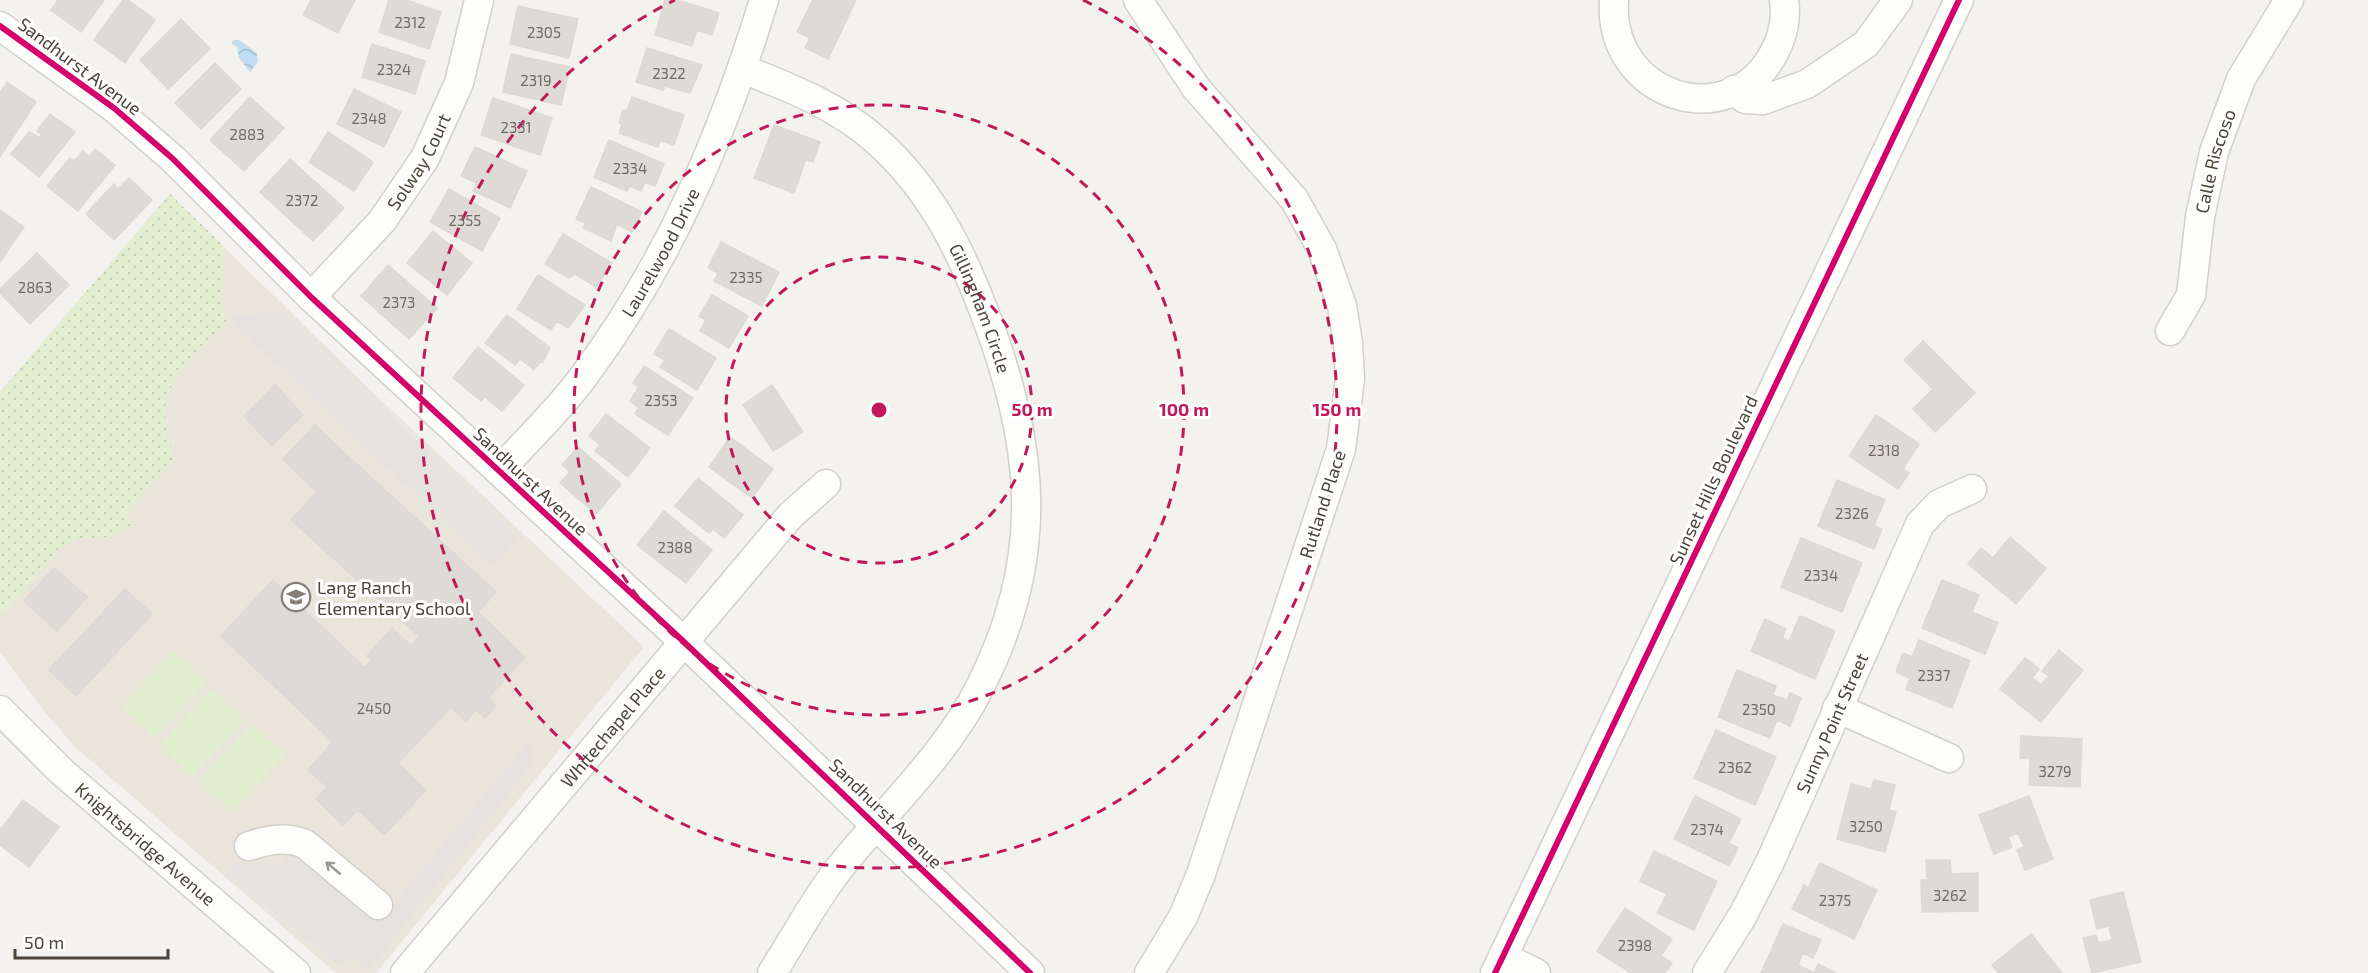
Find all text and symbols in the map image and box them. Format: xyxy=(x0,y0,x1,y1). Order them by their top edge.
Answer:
street label: Sandhurst Avenue xyxy=(14,13,146,119)
house number: 2312 xyxy=(394,13,426,31)
house number: 2305 xyxy=(527,23,561,41)
house number: 2324 xyxy=(377,60,411,78)
house number: 2322 xyxy=(652,64,686,82)
house number: 2319 xyxy=(520,71,552,89)
street label: Calle Riscoso xyxy=(2190,106,2240,215)
house number: 2348 xyxy=(351,109,387,127)
street label: Solway Court xyxy=(382,110,455,214)
house number: 2331 xyxy=(500,118,532,136)
house number: 2883 xyxy=(230,125,264,143)
house number: 2334 xyxy=(613,159,647,177)
street label: Laurelwood Drive xyxy=(616,184,704,321)
house number: 2372 xyxy=(286,191,318,209)
house number: 2355 xyxy=(449,211,481,229)
street label: Gillingham Circle xyxy=(945,240,1016,376)
house number: 2335 xyxy=(729,268,763,286)
house number: 2863 xyxy=(18,278,52,296)
house number: 2373 xyxy=(383,293,415,311)
house number: 2353 xyxy=(644,391,678,409)
street label: Sunset Hills Boulevard xyxy=(1664,392,1762,568)
text: 50 m xyxy=(1011,398,1053,420)
text: 100 m xyxy=(1159,398,1209,420)
text: 150 m xyxy=(1313,398,1361,420)
centre of rings xyxy=(869,400,889,420)
street label: Sandhurst Avenue xyxy=(469,422,593,540)
house number: 2318 xyxy=(1868,441,1900,459)
street label: Rutland Place xyxy=(1294,447,1350,561)
house number: 2326 xyxy=(1835,504,1869,522)
house number: 2388 xyxy=(658,538,692,556)
house number: 2334 xyxy=(1804,566,1838,584)
place label: Lang Ranch Elementary School xyxy=(317,576,471,619)
school or university icon: Lang Ranch Elementary School xyxy=(280,581,312,613)
street label: Sunny Point Street xyxy=(1791,649,1873,796)
street label: Whitechapel Place xyxy=(555,662,670,792)
house number: 2337 xyxy=(1918,666,1951,684)
house number: 2450 xyxy=(357,699,391,717)
house number: 2350 xyxy=(1742,700,1776,718)
street label: Sandhurst Avenue xyxy=(825,753,947,873)
house number: 2362 xyxy=(1718,758,1752,776)
house number: 3279 xyxy=(2038,762,2072,780)
street label: Knightsbridge Avenue xyxy=(71,778,220,910)
house number: 3250 xyxy=(1849,817,1883,835)
house number: 2374 xyxy=(1690,820,1724,838)
one-way arrow xyxy=(326,861,341,875)
house number: 3262 xyxy=(1933,886,1967,904)
house number: 2375 xyxy=(1819,891,1851,909)
scale bar xyxy=(15,922,168,960)
text: 50 m xyxy=(24,931,64,953)
house number: 2398 xyxy=(1618,936,1652,954)

